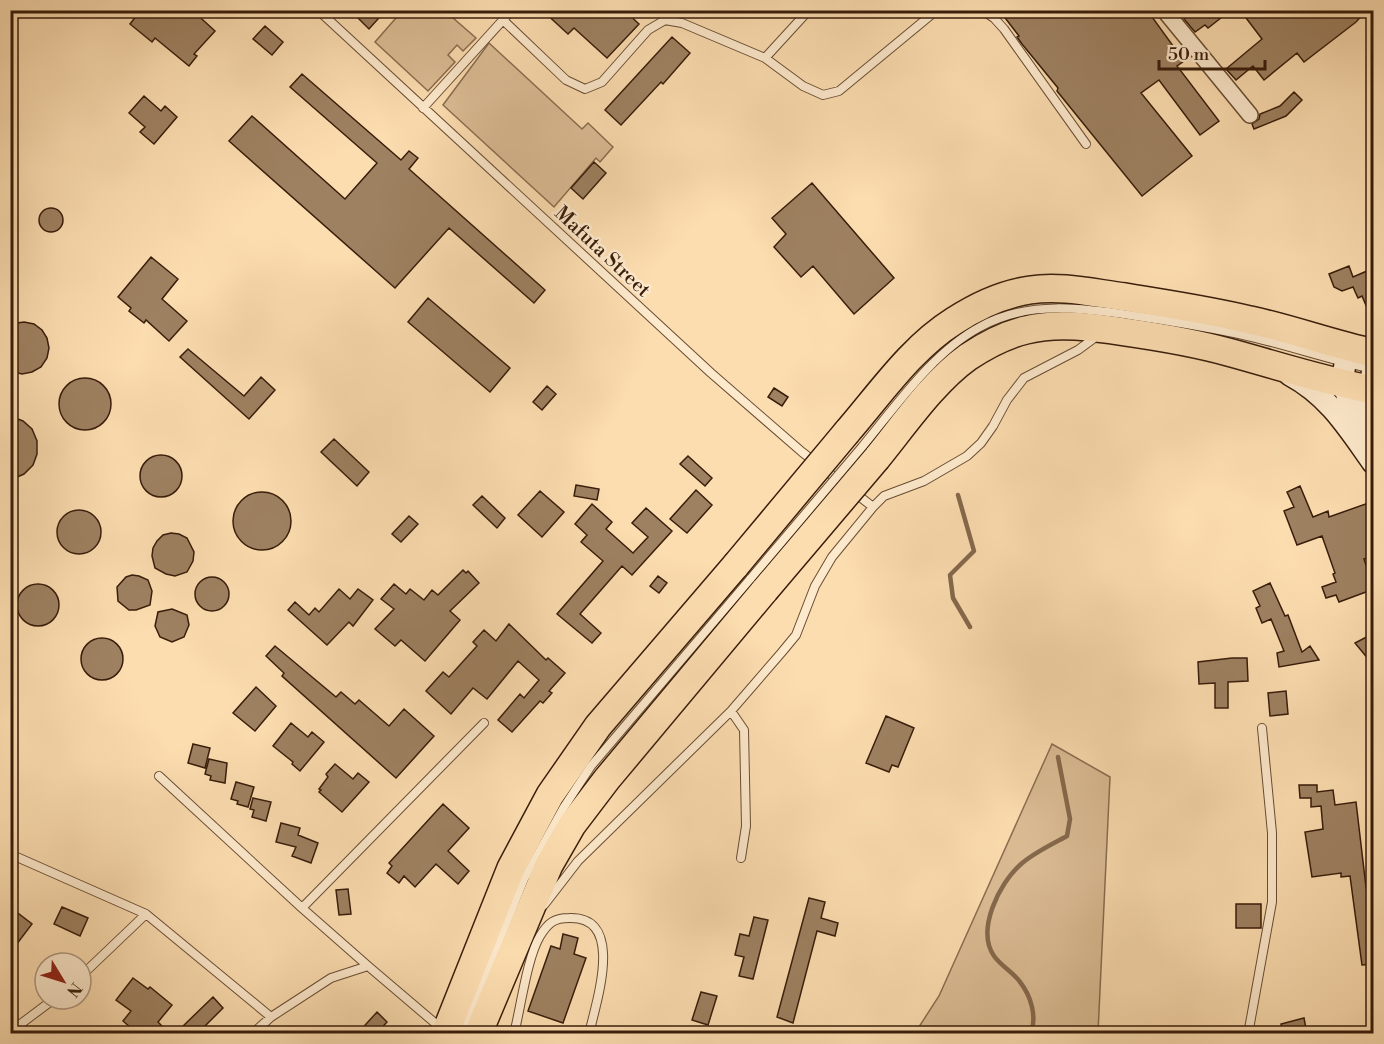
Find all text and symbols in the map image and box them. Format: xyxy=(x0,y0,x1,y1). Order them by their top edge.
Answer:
scale bar xyxy=(1159,33,1266,71)
text: 50 m xyxy=(1168,43,1210,66)
street label: Mafuta Street xyxy=(549,201,655,303)
north arrow xyxy=(33,951,93,1011)
text: N xyxy=(62,978,86,1001)

